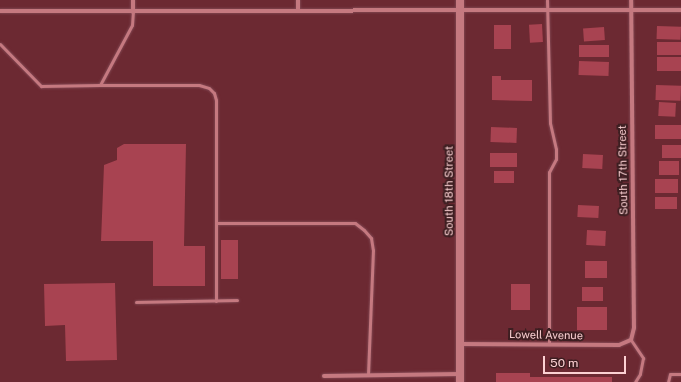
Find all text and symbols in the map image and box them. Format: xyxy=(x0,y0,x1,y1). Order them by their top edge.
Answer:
street label: South 17th Street xyxy=(616,125,630,215)
street label: South 18th Street xyxy=(442,146,456,236)
street label: Lowell Avenue xyxy=(509,328,583,342)
scale bar xyxy=(545,348,628,374)
text: 50 m xyxy=(550,356,578,370)

